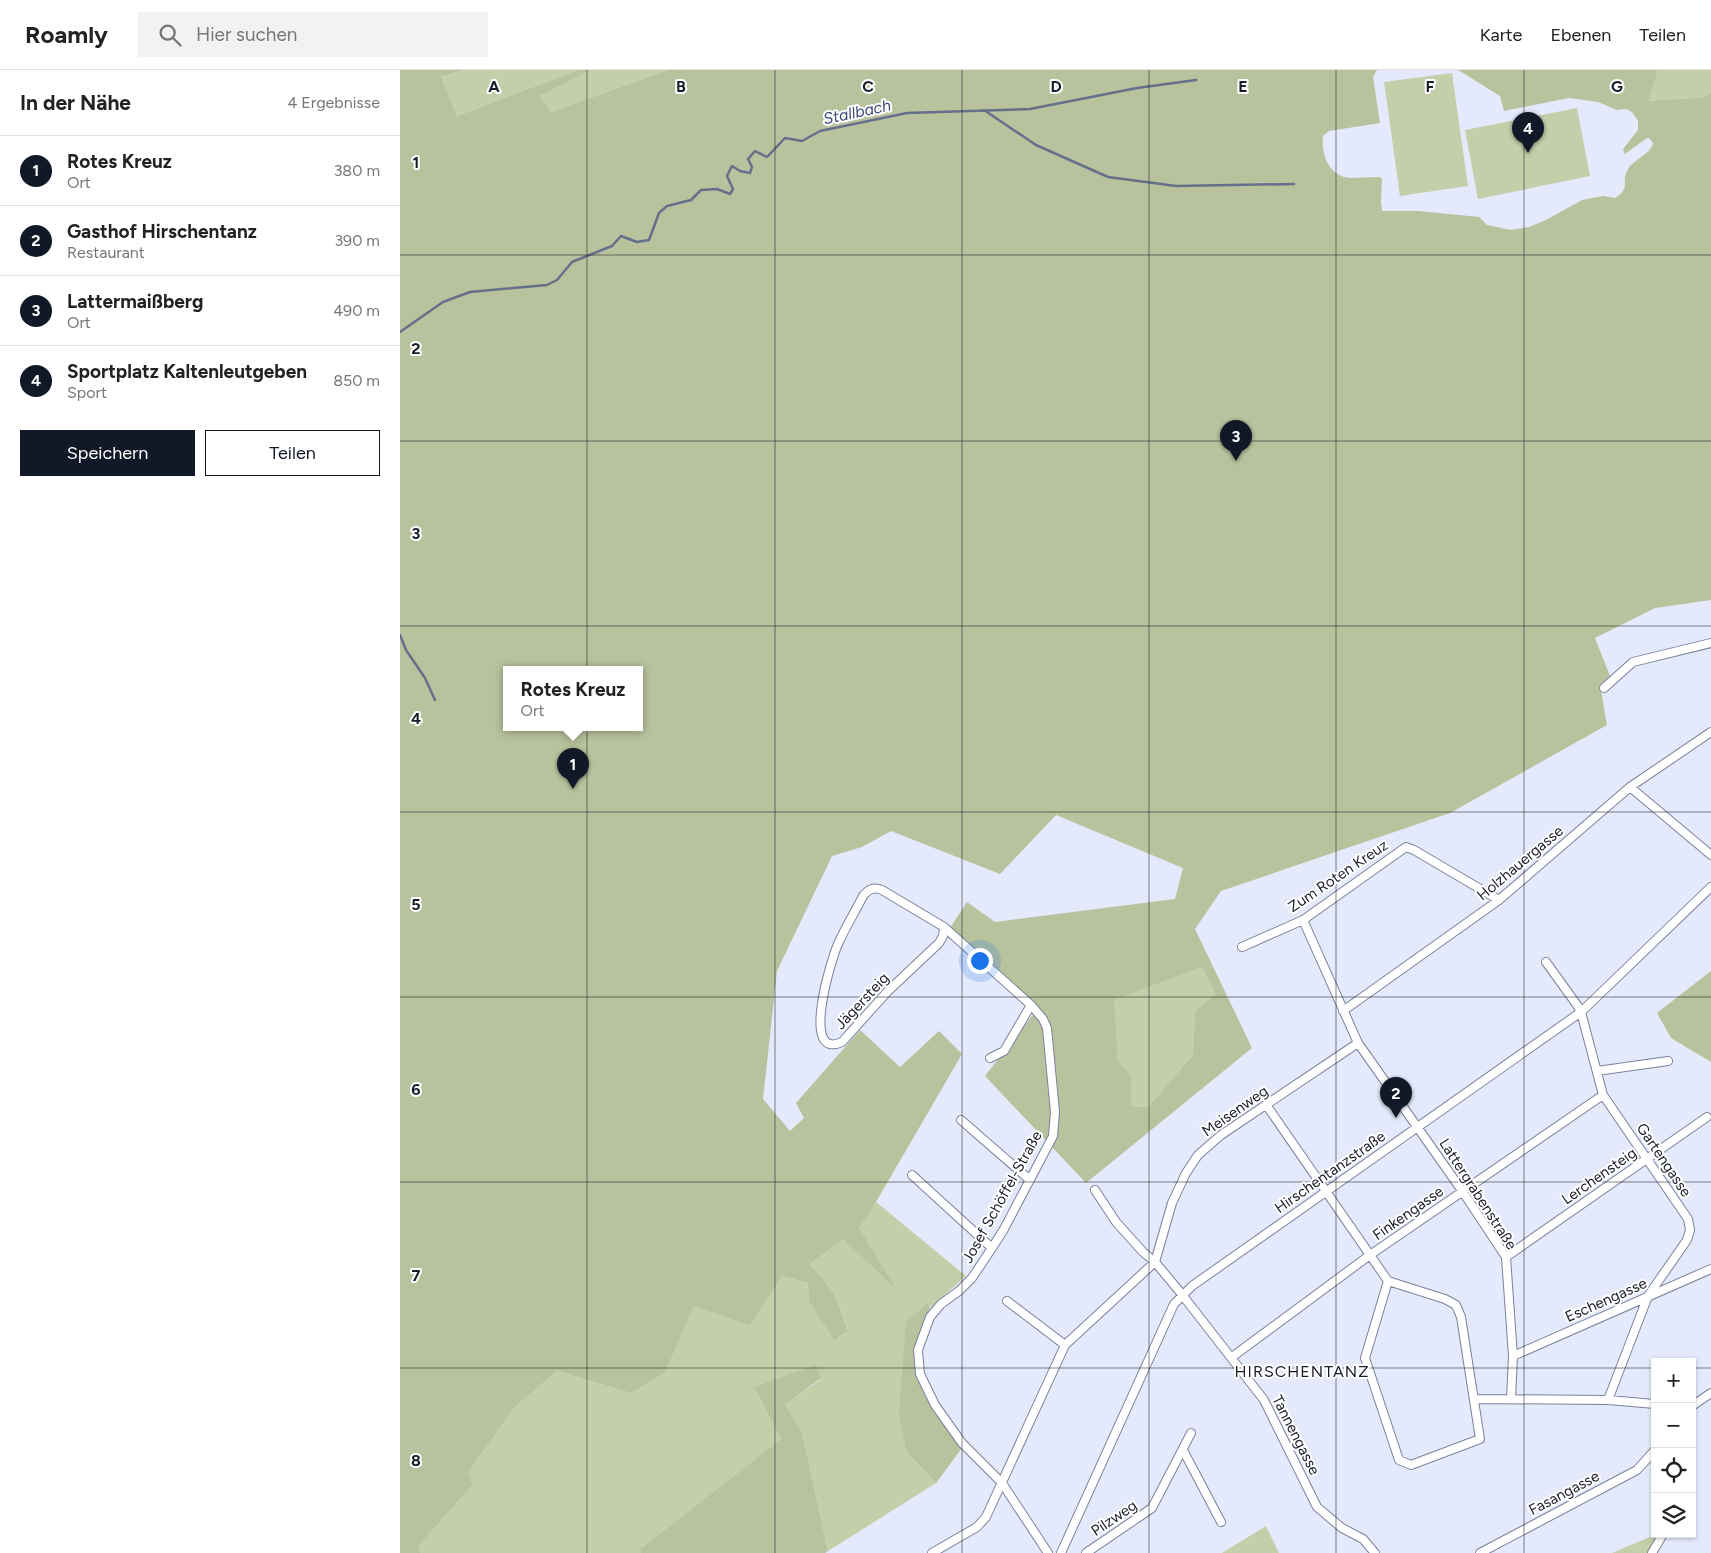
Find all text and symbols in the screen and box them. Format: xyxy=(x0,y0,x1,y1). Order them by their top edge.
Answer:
search box xyxy=(138,12,488,57)
text: Roamly xyxy=(25,20,108,49)
icon: search xyxy=(156,21,184,49)
text: Hier suchen xyxy=(196,23,297,46)
text: Karte xyxy=(1480,24,1522,46)
text: Ebenen xyxy=(1550,24,1611,46)
text: Teilen xyxy=(1639,24,1686,46)
text: A xyxy=(488,77,500,96)
text: B xyxy=(676,77,686,96)
text: C xyxy=(862,77,874,96)
text: D xyxy=(1050,77,1062,96)
text: E xyxy=(1238,77,1248,96)
text: F xyxy=(1426,77,1435,96)
text: G xyxy=(1611,77,1623,96)
text: In der Nähe xyxy=(20,90,131,115)
text: 4 Ergebnisse xyxy=(287,93,380,112)
water label: Stallbach xyxy=(821,96,893,128)
pin: 4 xyxy=(1512,112,1544,153)
text: Rotes Kreuz xyxy=(67,150,172,173)
text: 1 xyxy=(413,153,419,172)
text: 1 xyxy=(33,161,39,180)
text: 380 m xyxy=(334,161,380,180)
text: Ort xyxy=(67,173,91,192)
text: Gasthof Hirschentanz xyxy=(67,220,257,243)
text: 2 xyxy=(31,231,41,250)
text: 390 m xyxy=(334,231,380,250)
text: Restaurant xyxy=(67,243,145,262)
text: Lattermaißberg xyxy=(67,290,203,313)
text: 3 xyxy=(32,301,40,320)
text: 490 m xyxy=(333,301,380,320)
text: Ort xyxy=(67,313,91,332)
text: 2 xyxy=(411,339,421,358)
text: Sportplatz Kaltenleutgeben xyxy=(67,360,307,383)
text: 4 xyxy=(31,371,41,390)
text: 850 m xyxy=(333,371,380,390)
text: Sport xyxy=(67,383,107,402)
pin: 3 xyxy=(1220,420,1252,461)
button: Speichern xyxy=(20,430,195,476)
button: Teilen xyxy=(205,430,380,476)
text: 3 xyxy=(412,524,421,543)
popup xyxy=(503,666,643,731)
text: Rotes Kreuz xyxy=(521,678,625,701)
text: Ort xyxy=(521,701,544,720)
text: 4 xyxy=(411,709,421,728)
pin: 1 xyxy=(557,748,589,789)
street label: Holzhauergasse xyxy=(1473,822,1567,904)
street label: Zum Roten Kreuz xyxy=(1285,836,1391,916)
text: 5 xyxy=(411,895,421,914)
your location xyxy=(967,948,993,974)
street label: Jägersteig xyxy=(831,969,893,1033)
pin: 2 xyxy=(1380,1077,1412,1118)
text: 6 xyxy=(411,1080,421,1099)
street label: Meisenweg xyxy=(1199,1082,1271,1140)
street label: Gartengasse xyxy=(1633,1120,1695,1200)
street label: Hirschentanzstraße xyxy=(1271,1127,1389,1217)
street label: Josef Schöffel-Straße xyxy=(958,1128,1046,1266)
street label: Lattergrabenstraße xyxy=(1435,1135,1521,1253)
street label: Lerchensteig xyxy=(1558,1144,1640,1208)
street label: Finkengasse xyxy=(1369,1182,1447,1244)
text: 7 xyxy=(412,1266,421,1285)
street label: Eschengasse xyxy=(1562,1274,1650,1326)
map controls xyxy=(1651,1358,1696,1538)
button: + xyxy=(1651,1358,1696,1403)
district label: HIRSCHENTANZ xyxy=(1235,1362,1369,1381)
street label: Tannengasse xyxy=(1268,1392,1324,1478)
button: − xyxy=(1651,1403,1696,1448)
button: locate xyxy=(1651,1448,1696,1493)
text: 8 xyxy=(411,1451,421,1470)
street label: Fasangasse xyxy=(1526,1467,1602,1519)
button: layers xyxy=(1651,1493,1696,1538)
street label: Pilzweg xyxy=(1088,1496,1140,1540)

